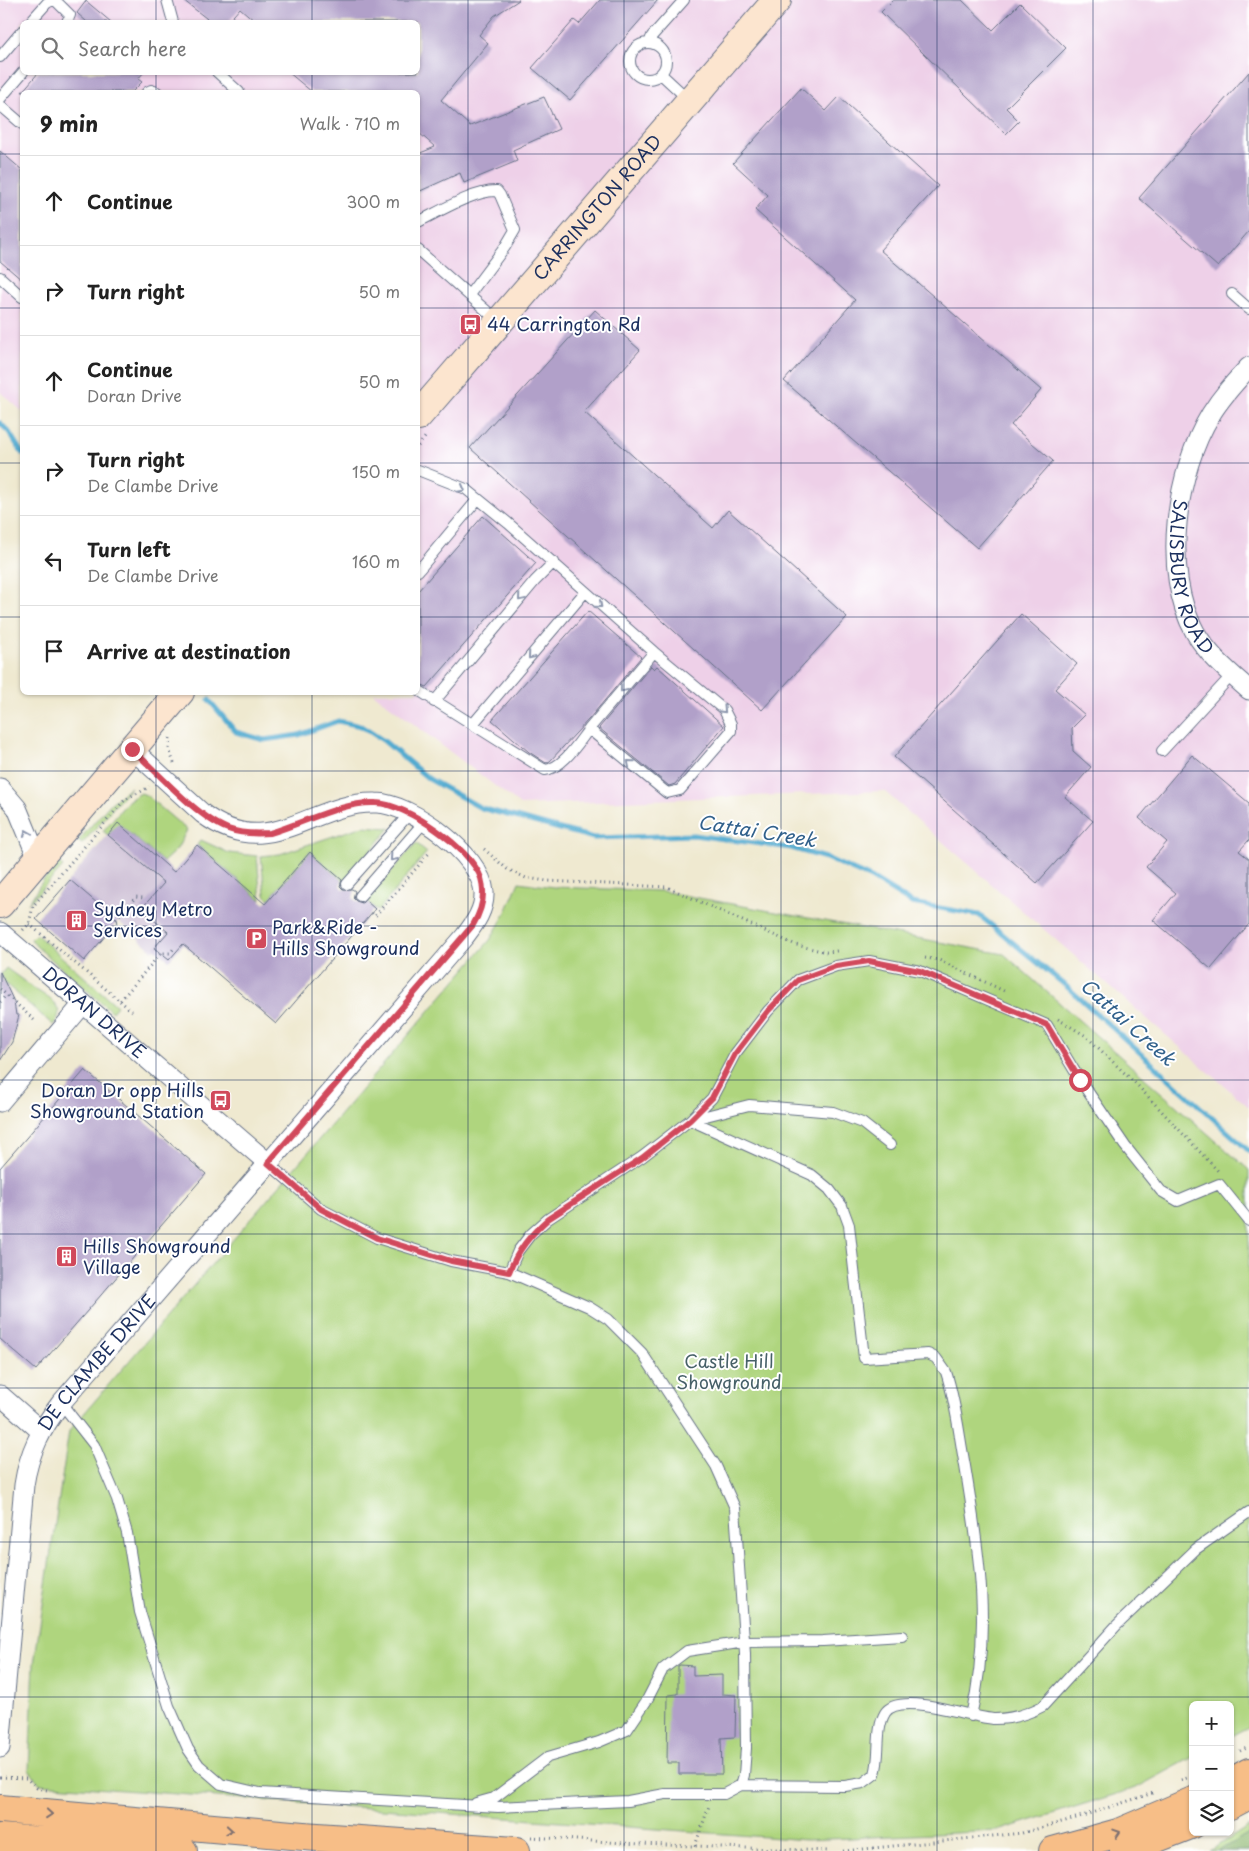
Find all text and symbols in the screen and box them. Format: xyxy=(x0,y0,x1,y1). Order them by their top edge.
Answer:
search box xyxy=(20,20,420,75)
icon: search xyxy=(38,34,66,62)
text: Search here xyxy=(78,34,187,62)
text: 9 min xyxy=(40,107,98,139)
text: Walk · 710 m xyxy=(300,111,400,135)
street label: CARRINGTON ROAD xyxy=(526,128,667,286)
icon: ahead xyxy=(40,187,68,215)
text: Continue xyxy=(87,187,173,215)
text: 300 m xyxy=(346,189,400,213)
icon: right xyxy=(40,277,68,305)
text: Turn right xyxy=(87,277,185,305)
text: 50 m xyxy=(359,279,400,303)
place label: 44 Carrington Rd xyxy=(487,310,641,337)
bus stop icon: 44 Carrington Rd xyxy=(459,313,483,337)
text: Continue xyxy=(87,355,173,383)
icon: ahead xyxy=(40,367,68,395)
text: 50 m xyxy=(359,369,400,393)
text: Doran Drive xyxy=(87,383,182,407)
text: Turn right xyxy=(87,445,185,473)
icon: right xyxy=(40,457,68,485)
text: 150 m xyxy=(352,459,400,483)
text: De Clambe Drive xyxy=(87,473,218,497)
one-way arrow xyxy=(457,483,466,493)
street label: SALISBURY ROAD xyxy=(1164,497,1221,660)
text: Turn left xyxy=(87,535,171,563)
icon: left xyxy=(40,547,68,575)
text: 160 m xyxy=(352,549,400,573)
text: De Clambe Drive xyxy=(87,563,218,587)
one-way arrow xyxy=(517,593,526,602)
one-way arrow xyxy=(594,599,603,608)
icon: arrive xyxy=(40,637,68,665)
text: Arrive at destination xyxy=(87,637,291,665)
one-way arrow xyxy=(528,650,536,659)
one-way arrow xyxy=(619,684,628,693)
one-way arrow xyxy=(717,705,726,714)
route end xyxy=(121,738,144,761)
one-way arrow xyxy=(627,761,636,769)
water label: Cattai Creek xyxy=(696,807,820,853)
one-way arrow xyxy=(23,830,33,838)
one-way arrow xyxy=(390,853,399,862)
place label: Sydney Metro Services xyxy=(93,895,212,943)
building icon: Sydney Metro Services xyxy=(65,908,89,932)
place label: Park&Ride - Hills Showground xyxy=(272,913,420,961)
parking icon: Park&Ride - Hills Showground xyxy=(244,926,268,950)
street label: DORAN DRIVE xyxy=(37,960,153,1064)
water label: Cattai Creek xyxy=(1075,971,1183,1072)
route start xyxy=(1069,1069,1092,1092)
place label: Doran Dr opp Hills Showground Station xyxy=(30,1076,204,1124)
bus stop icon: Doran Dr opp Hills Showground Station xyxy=(208,1089,232,1113)
place label: Hills Showground Village xyxy=(83,1232,231,1280)
building icon: Hills Showground Village xyxy=(55,1245,79,1269)
street label: DE CLAMBE DRIVE xyxy=(30,1288,161,1436)
park label: Castle Hill Showground xyxy=(676,1347,782,1395)
map controls xyxy=(1189,1701,1234,1836)
button: + xyxy=(1189,1701,1234,1746)
button: − xyxy=(1189,1746,1234,1791)
button: layers xyxy=(1189,1791,1234,1836)
one-way arrow xyxy=(45,1808,53,1819)
one-way arrow xyxy=(225,1824,233,1835)
one-way arrow xyxy=(1112,1828,1120,1838)

